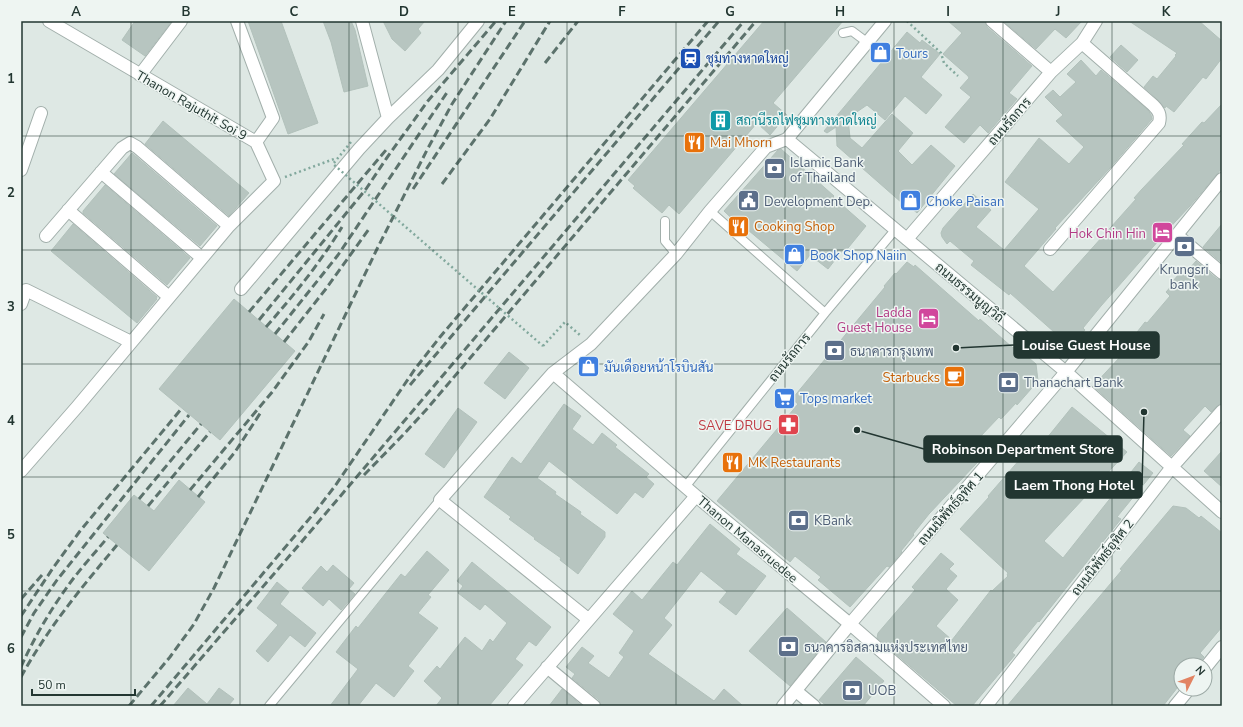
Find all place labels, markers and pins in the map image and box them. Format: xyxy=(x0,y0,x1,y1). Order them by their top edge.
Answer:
shop icon: Tours xyxy=(868,40,894,66)
station icon: ชุมทางหาดใหญ่ xyxy=(678,45,704,71)
place label: Tours xyxy=(896,45,928,63)
place label: ชุมทางหาดใหญ่ xyxy=(706,50,789,68)
building icon: สถานีรถไฟชุมทางหาดใหญ่ xyxy=(708,107,734,133)
place label: สถานีรถไฟชุมทางหาดใหญ่ xyxy=(736,111,877,130)
restaurant icon: Mai Mhorn xyxy=(682,129,708,155)
place label: Mai Mhorn xyxy=(710,134,772,152)
place label: Islamic Bank of Thailand xyxy=(790,154,864,187)
bank icon: Islamic Bank of Thailand xyxy=(761,156,787,182)
public building icon: Development Dep. xyxy=(735,188,761,214)
shop icon: Choke Paisan xyxy=(898,188,924,214)
place label: Development Dep. xyxy=(764,193,873,211)
place label: Choke Paisan xyxy=(926,193,1004,211)
restaurant icon: Cooking Shop xyxy=(726,213,752,239)
place label: Cooking Shop xyxy=(754,218,835,236)
hotel icon: Hok Chin Hin xyxy=(1149,220,1175,246)
place label: Hok Chin Hin xyxy=(1069,225,1146,243)
bank icon: Krungsri bank xyxy=(1171,234,1197,260)
shop icon: Book Shop Naiin xyxy=(781,242,807,268)
place label: Book Shop Naiin xyxy=(810,247,907,265)
place label: Krungsri bank xyxy=(1160,261,1209,294)
place label: Ladda Guest House xyxy=(837,304,912,337)
hotel icon: Ladda Guest House xyxy=(915,306,941,332)
callout: Louise Guest House xyxy=(1014,332,1159,358)
bank icon: ธนาคารกรุงเทพ xyxy=(822,338,848,364)
place label: ธนาคารกรุงเทพ xyxy=(850,343,934,361)
shop icon: มันเดือยหน้าโรบินสัน xyxy=(575,354,601,380)
place label: มันเดือยหน้าโรบินสัน xyxy=(604,358,714,377)
cafe icon: Starbucks xyxy=(942,364,968,390)
place label: Starbucks xyxy=(882,369,940,387)
bank icon: Thanachart Bank xyxy=(995,369,1021,395)
place label: Thanachart Bank xyxy=(1024,374,1124,392)
supermarket icon: Tops market xyxy=(771,385,797,411)
place label: Tops market xyxy=(800,390,872,408)
pharmacy icon: SAVE DRUG xyxy=(775,412,801,438)
place label: SAVE DRUG xyxy=(698,417,772,435)
callout: Robinson Department Store xyxy=(924,436,1122,462)
restaurant icon: MK Restaurants xyxy=(719,449,745,475)
place label: MK Restaurants xyxy=(748,454,841,472)
callout: Laem Thong Hotel xyxy=(1006,472,1142,498)
bank icon: KBank xyxy=(786,507,812,533)
place label: KBank xyxy=(814,512,852,530)
bank icon: ธนาคารอิสลามแห่งประเทศไทย xyxy=(775,634,801,660)
place label: ธนาคารอิสลามแห่งประเทศไทย xyxy=(804,639,968,657)
bank icon: UOB xyxy=(839,677,865,703)
place label: UOB xyxy=(868,682,896,700)

